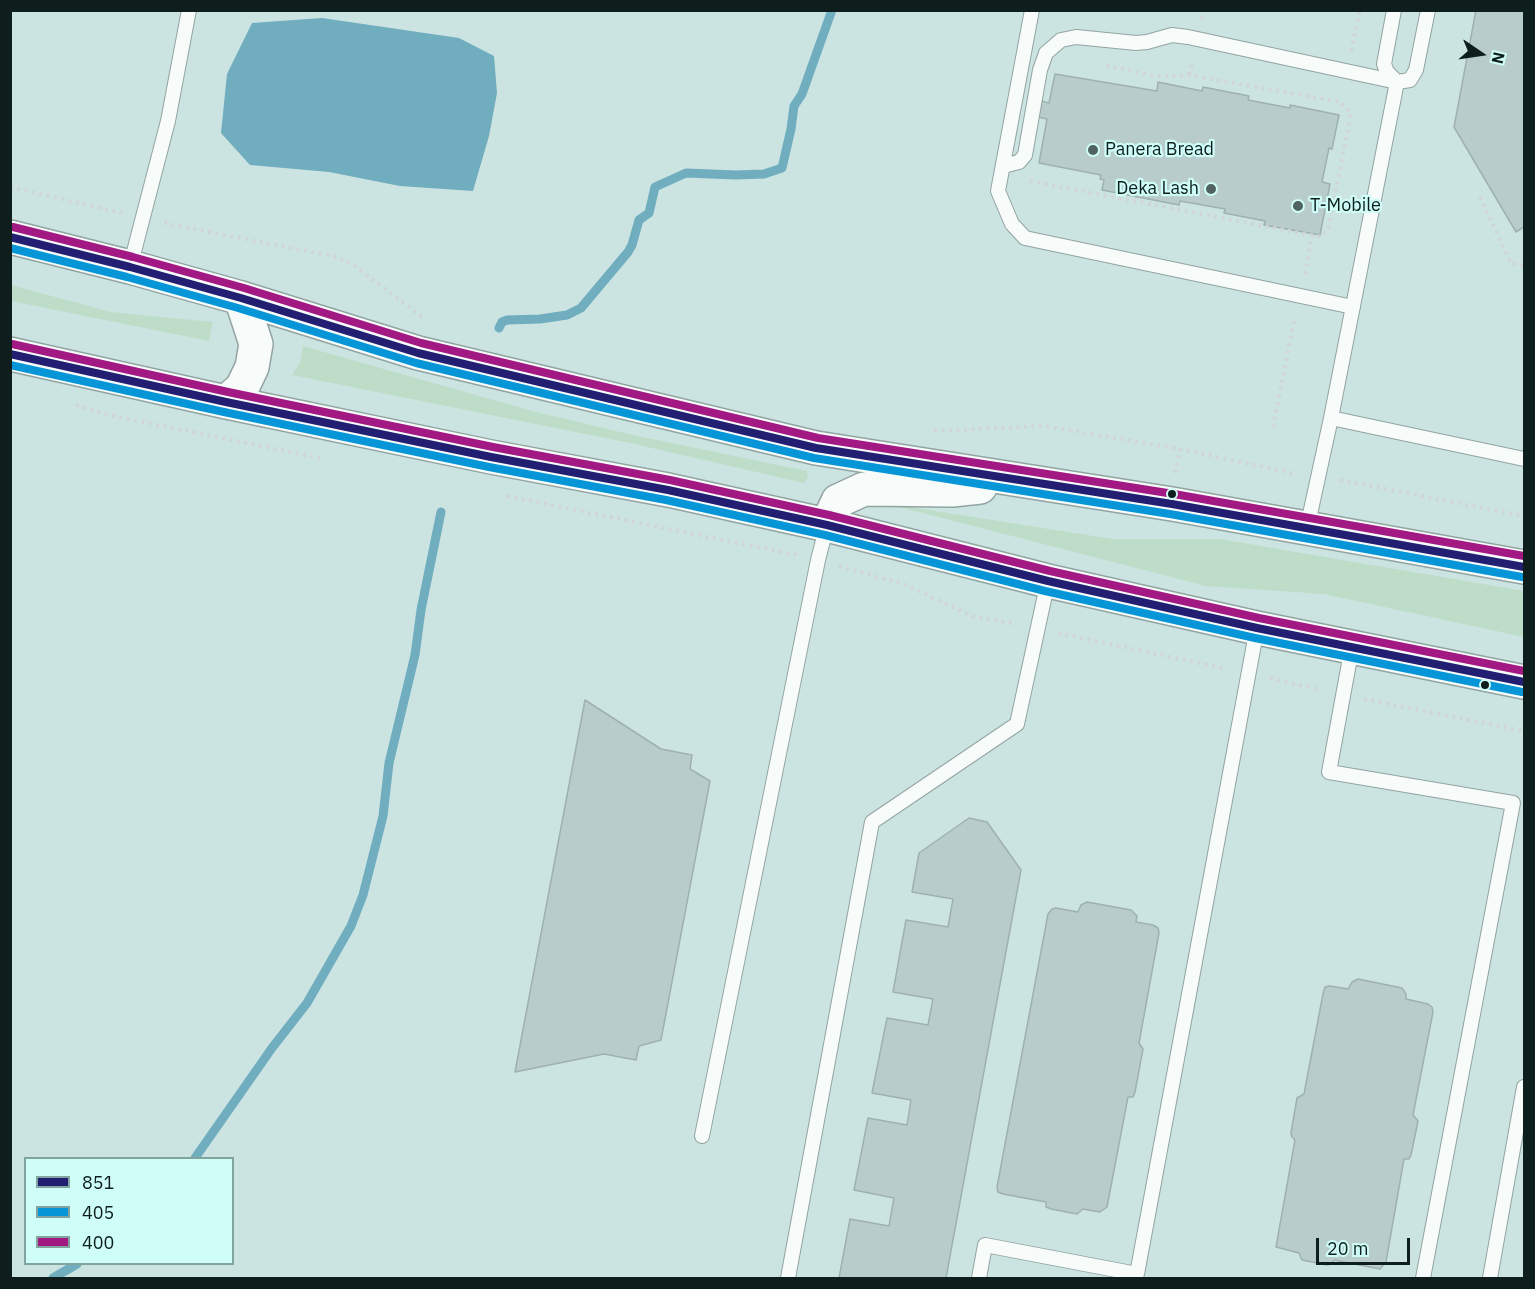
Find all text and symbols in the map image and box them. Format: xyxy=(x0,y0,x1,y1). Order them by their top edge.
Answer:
north arrow xyxy=(1451,24,1511,84)
text: N xyxy=(1487,50,1510,66)
place label: Panera Bread xyxy=(1105,139,1214,161)
marker: Panera Bread xyxy=(1086,143,1100,157)
place label: Deka Lash xyxy=(1116,178,1199,200)
marker: Deka Lash xyxy=(1204,182,1218,196)
place label: T-Mobile xyxy=(1310,195,1381,217)
marker: T-Mobile xyxy=(1291,199,1305,213)
unlabelled marker xyxy=(1166,488,1178,500)
unlabelled marker xyxy=(1479,679,1491,691)
legend xyxy=(24,1157,234,1265)
text: 851 xyxy=(82,1171,114,1194)
text: 405 xyxy=(82,1201,114,1224)
scale bar xyxy=(1319,1226,1414,1264)
text: 400 xyxy=(82,1231,114,1254)
text: 20 m xyxy=(1327,1237,1369,1260)

